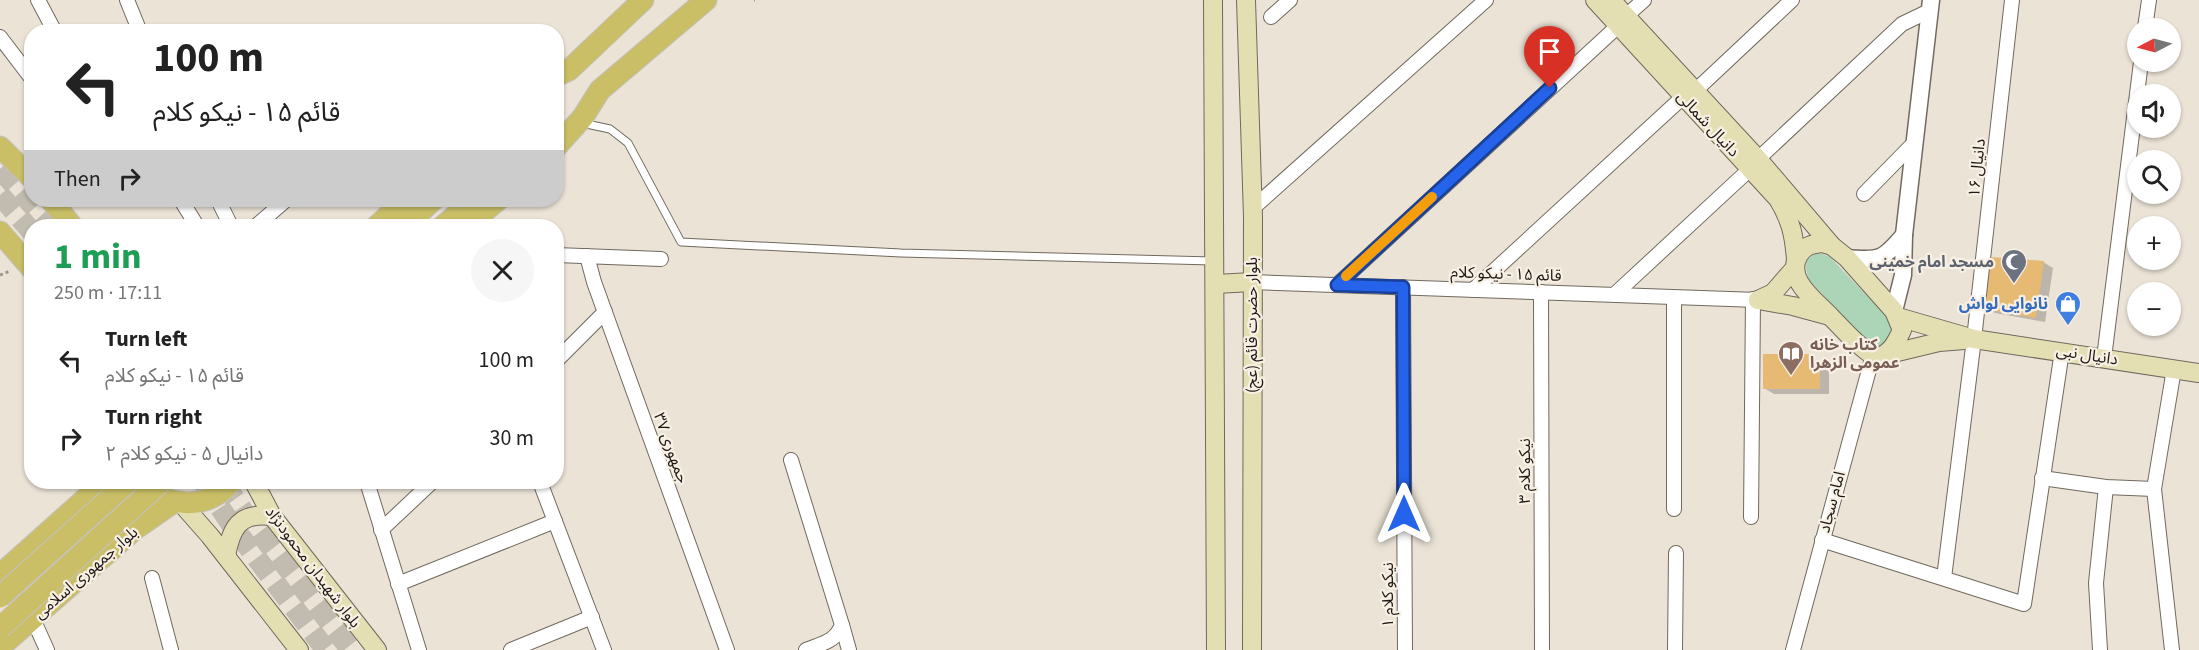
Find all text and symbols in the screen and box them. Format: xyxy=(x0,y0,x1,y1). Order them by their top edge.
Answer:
north arrow xyxy=(2127,18,2181,72)
map controls xyxy=(2127,18,2181,336)
pin xyxy=(1524,26,1575,88)
text: 100 m xyxy=(153,28,264,88)
icon: arrive xyxy=(1533,35,1566,68)
icon: left xyxy=(54,48,132,126)
button: sound xyxy=(2127,84,2181,138)
street label: دانیال شمالی xyxy=(1672,86,1744,162)
text: قائم ۱۵ - نیکو کلام xyxy=(153,93,340,132)
street label: دانیال ۱۶ xyxy=(1963,138,1991,198)
button: search xyxy=(2127,150,2181,204)
icon: right xyxy=(113,162,146,195)
text: Then xyxy=(54,163,101,195)
button: + xyxy=(2127,216,2181,270)
text: 1 min xyxy=(54,231,142,282)
button: close xyxy=(471,239,534,302)
mosque icon: مسجد امام خمینی xyxy=(1999,247,2029,285)
place label: مسجد امام خمینی xyxy=(1869,251,1994,273)
street label: بلوار حضرت قائم (عج) xyxy=(1241,257,1264,393)
street label: قائم ۱۵ - نیکو کلام xyxy=(1450,261,1562,288)
text: 250 m · 17:11 xyxy=(54,279,162,307)
button: − xyxy=(2127,282,2181,336)
shop icon: نانوایی لواش xyxy=(2053,289,2083,327)
place label: نانوایی لواش xyxy=(1959,293,2048,315)
text: Turn left xyxy=(105,323,187,355)
place label: کتاب خانه عمومی الزهرا xyxy=(1810,334,1900,374)
library icon: کتاب خانه عمومی الزهرا xyxy=(1776,339,1806,377)
street label: دانیال نبی xyxy=(2055,339,2119,371)
icon: left xyxy=(54,344,87,377)
text: 100 m xyxy=(479,344,534,376)
text: قائم ۱۵ - نیکو کلام xyxy=(105,362,244,390)
text: Turn right xyxy=(105,401,202,433)
street label: جمهوری ۳۷ xyxy=(648,410,694,486)
icon: right xyxy=(54,422,87,455)
text: 30 m xyxy=(489,422,534,454)
street label: نیکو کلام ۳ xyxy=(1514,438,1537,504)
text: دانیال ۵ - نیکو کلام ۲ xyxy=(105,440,263,468)
street label: امام سجاد xyxy=(1813,469,1852,535)
position arrow xyxy=(1372,482,1436,546)
street label: بلوار شهیدان محمودنژاد xyxy=(260,502,366,632)
street label: بلوار جمهوری اسلامی xyxy=(29,522,143,624)
street label: نیکو کلام ۱ xyxy=(1377,562,1400,628)

